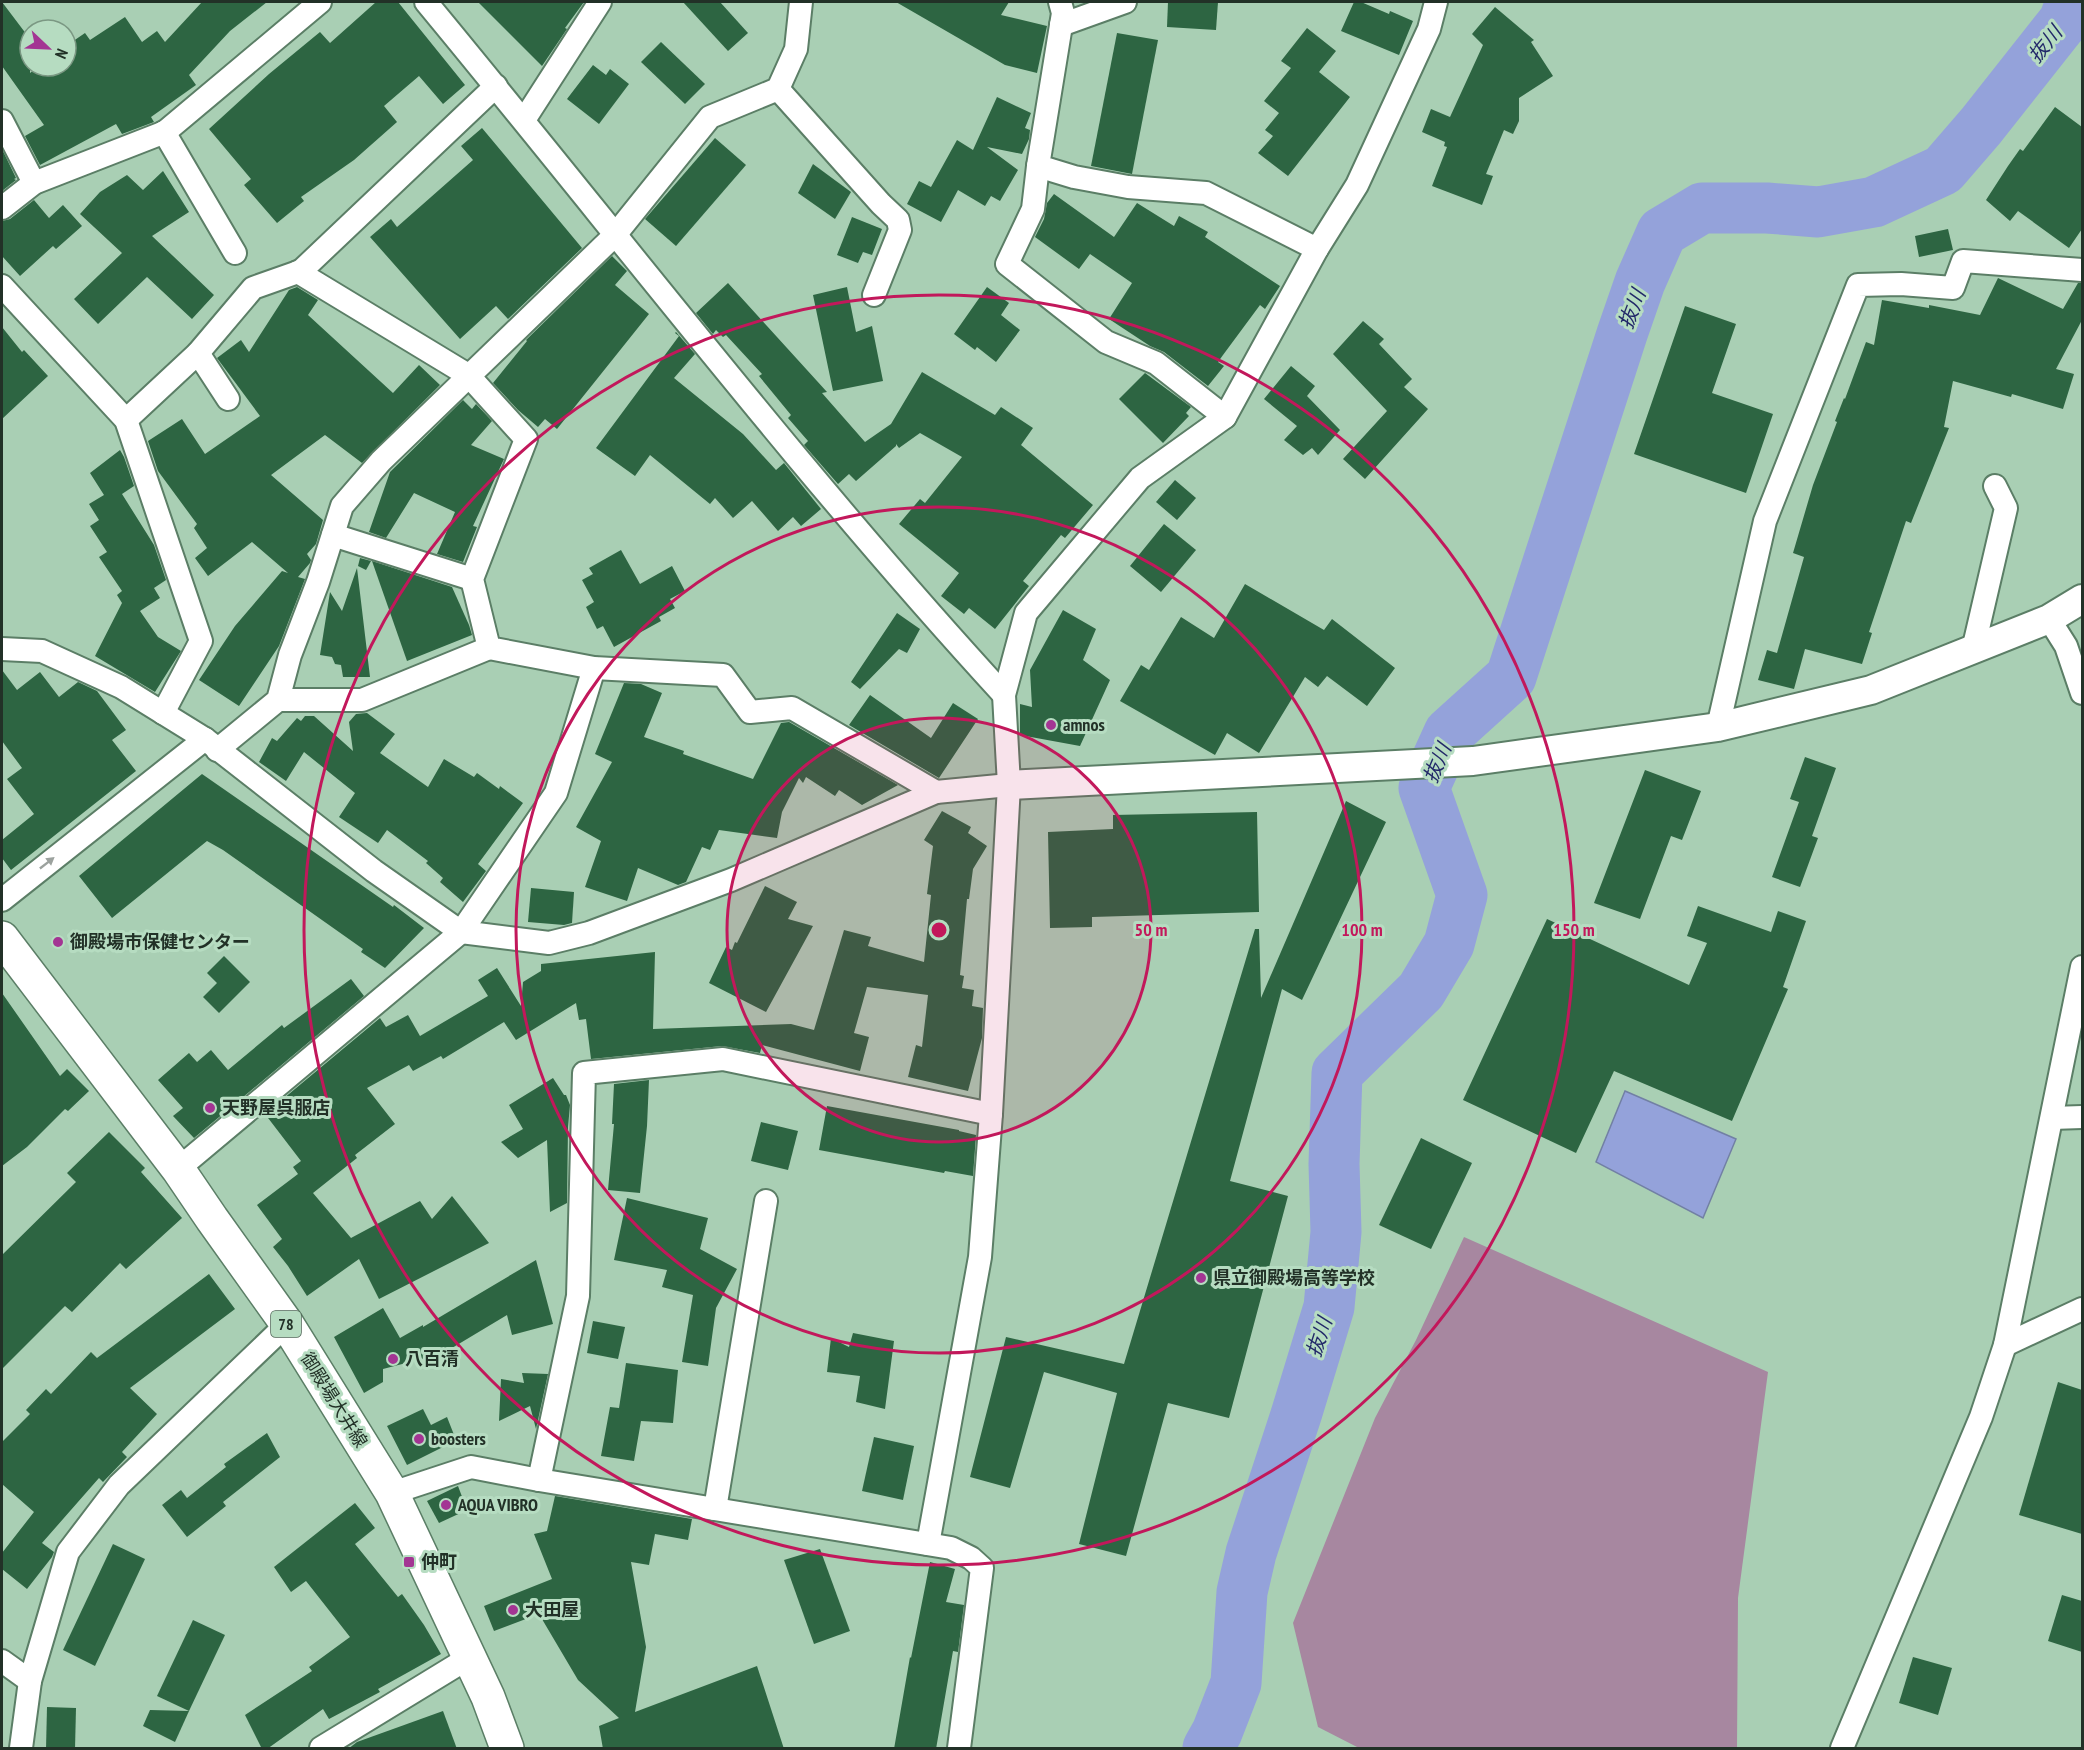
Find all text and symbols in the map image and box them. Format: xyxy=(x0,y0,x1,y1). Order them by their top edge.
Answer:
north arrow xyxy=(18,18,78,78)
water label: 抜川 xyxy=(2022,19,2069,68)
text: N xyxy=(51,46,73,62)
water label: 抜川 xyxy=(1613,284,1652,332)
place label: amnos xyxy=(1063,713,1105,736)
marker: amnos xyxy=(1044,718,1058,732)
water label: 抜川 xyxy=(1417,738,1458,786)
one-way arrow xyxy=(40,858,55,870)
text: 50 m xyxy=(1135,918,1167,941)
text: 100 m xyxy=(1341,918,1383,941)
text: 150 m xyxy=(1553,918,1595,941)
centre of rings xyxy=(929,920,949,940)
place label: 御殿場市保健センター xyxy=(69,930,250,953)
marker: 御殿場市保健センター xyxy=(51,935,65,949)
place label: 天野屋呉服店 xyxy=(222,1096,330,1119)
marker: 天野屋呉服店 xyxy=(203,1101,217,1115)
place label: 県立御殿場高等学校 xyxy=(1213,1266,1375,1289)
marker: 県立御殿場高等学校 xyxy=(1194,1271,1208,1285)
road number: 78 xyxy=(271,1311,301,1337)
water label: 抜川 xyxy=(1300,1312,1338,1360)
place label: 八百清 xyxy=(405,1347,459,1370)
street label: 御殿場大井線 xyxy=(296,1348,373,1452)
marker: 八百清 xyxy=(386,1352,400,1366)
place label: boosters xyxy=(431,1427,486,1450)
marker: boosters xyxy=(412,1432,426,1446)
place label: AQUA VIBRO xyxy=(457,1493,538,1516)
marker: AQUA VIBRO xyxy=(439,1498,453,1512)
place label: 仲町 xyxy=(421,1550,457,1573)
marker: 仲町 xyxy=(402,1555,416,1569)
place label: 大田屋 xyxy=(525,1598,579,1621)
marker: 大田屋 xyxy=(506,1603,520,1617)

